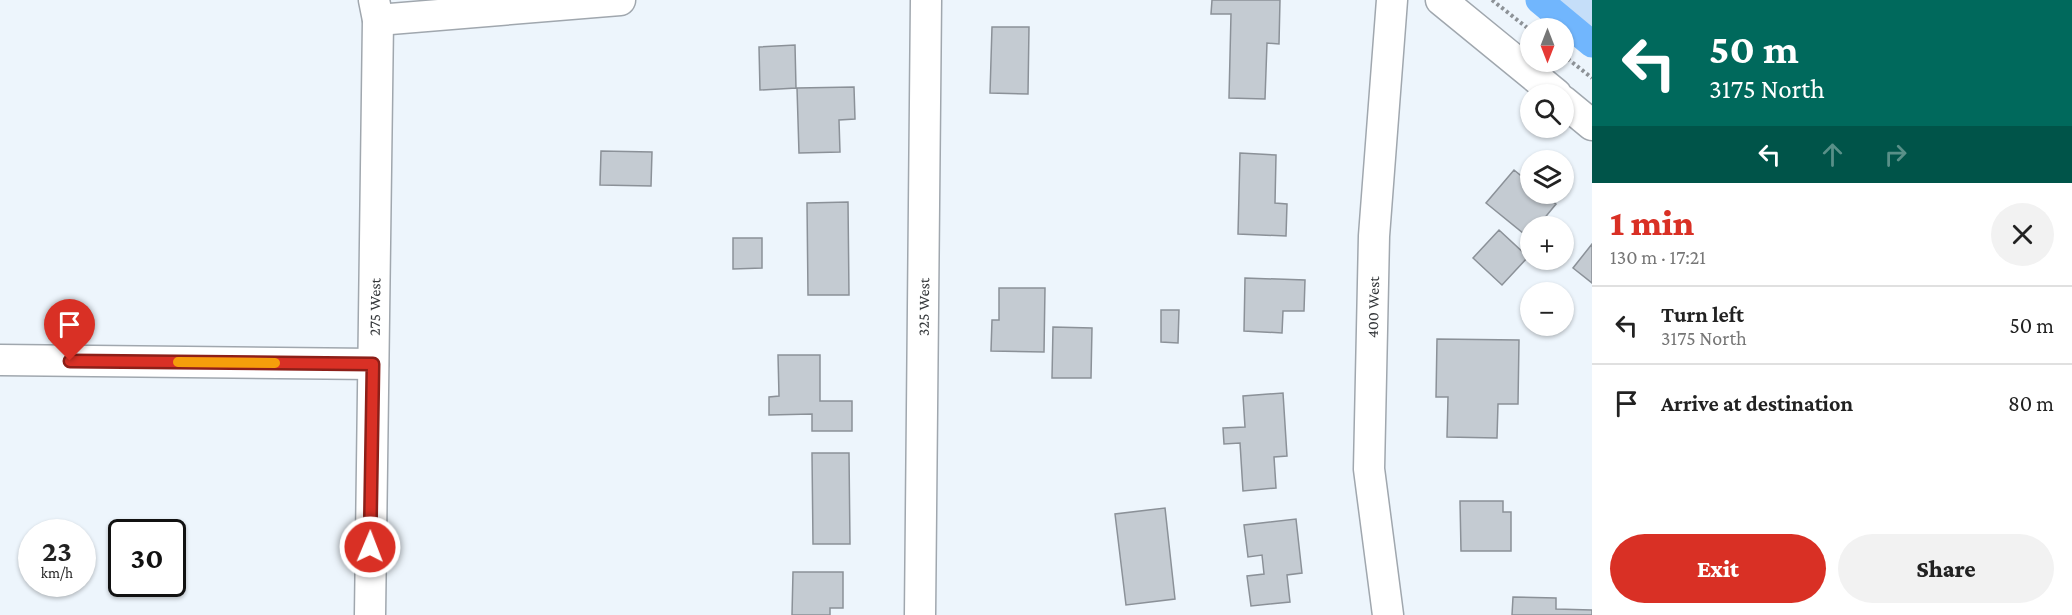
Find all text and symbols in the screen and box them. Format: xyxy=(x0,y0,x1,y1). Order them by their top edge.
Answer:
north arrow xyxy=(1520,18,1574,72)
map controls xyxy=(1520,18,1574,336)
icon: left xyxy=(1610,24,1688,102)
text: 50 m xyxy=(1709,25,1799,72)
text: 3175 North xyxy=(1709,74,1825,104)
button: search xyxy=(1520,84,1574,138)
icon: left xyxy=(1753,138,1786,171)
icon: ahead xyxy=(1816,138,1849,171)
icon: right xyxy=(1879,138,1912,171)
button: layers xyxy=(1520,150,1574,204)
text: 1 min xyxy=(1610,203,1694,243)
button: close xyxy=(1991,203,2054,266)
button: + xyxy=(1520,216,1574,270)
text: 130 m · 17:21 xyxy=(1610,246,1706,268)
street label: 400 West xyxy=(1364,275,1382,338)
street label: 275 West xyxy=(366,277,384,336)
street label: 325 West xyxy=(915,277,932,336)
button: − xyxy=(1520,282,1574,336)
pin xyxy=(44,299,95,361)
text: Turn left xyxy=(1661,302,1744,327)
icon: arrive xyxy=(53,308,86,341)
icon: left xyxy=(1610,309,1643,342)
text: 50 m xyxy=(2009,313,2054,338)
text: 3175 North xyxy=(1661,327,1747,349)
icon: arrive xyxy=(1610,387,1643,420)
text: Arrive at destination xyxy=(1661,391,1853,416)
text: 80 m xyxy=(2008,391,2054,416)
position arrow xyxy=(338,515,402,579)
speed limit sign: 30 xyxy=(108,519,186,597)
text: 23 xyxy=(42,534,72,567)
button: Exit xyxy=(1610,534,1826,603)
button: Share xyxy=(1838,534,2054,603)
text: km/h xyxy=(41,565,73,581)

